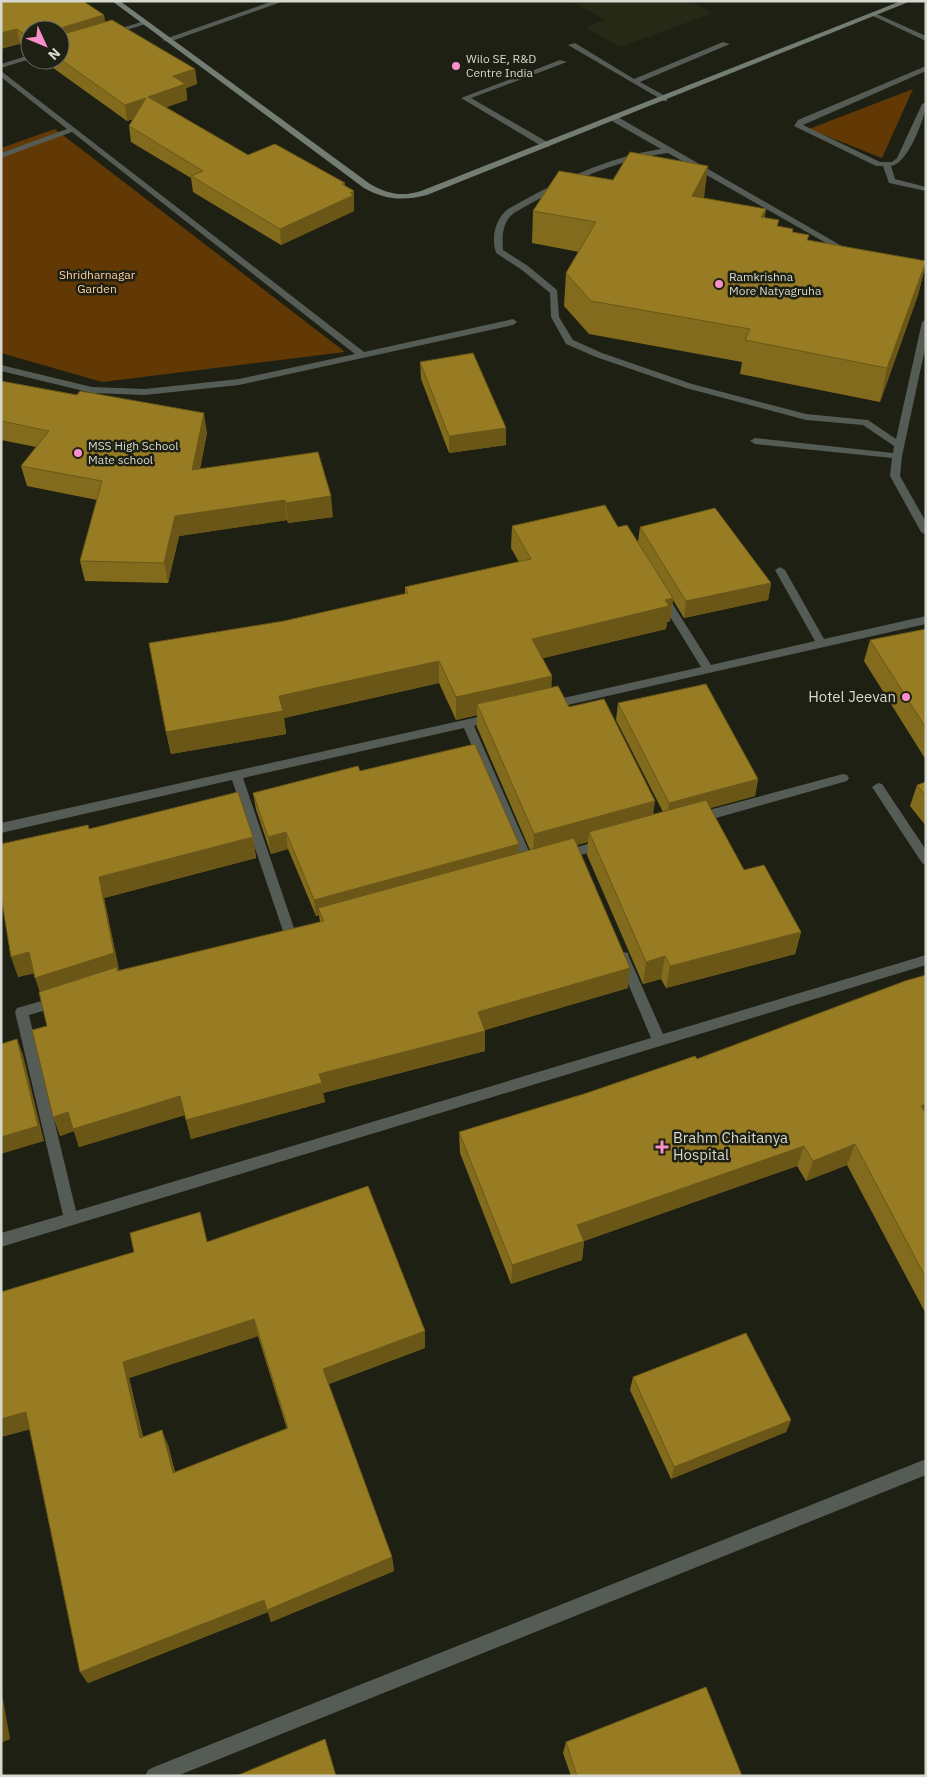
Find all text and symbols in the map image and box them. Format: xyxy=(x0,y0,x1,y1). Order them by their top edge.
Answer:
north arrow xyxy=(20,20,70,70)
text: N xyxy=(44,44,64,64)
place label: Wilo SE, R&D Centre India xyxy=(466,51,536,80)
marker: Wilo SE, R&D Centre India xyxy=(450,60,462,72)
park label: Shridharnagar Garden xyxy=(59,267,136,296)
place label: Ramkrishna More Natyagruha xyxy=(729,269,822,298)
marker: Ramkrishna More Natyagruha xyxy=(713,278,725,290)
place label: MSS High School Mate school xyxy=(88,438,178,467)
marker: MSS High School Mate school xyxy=(72,447,84,459)
place label: Hotel Jeevan xyxy=(808,687,896,706)
marker: Hotel Jeevan xyxy=(900,691,912,703)
place label: Brahm Chaitanya Hospital xyxy=(673,1128,788,1164)
marker: Brahm Chaitanya Hospital xyxy=(655,1140,669,1154)

